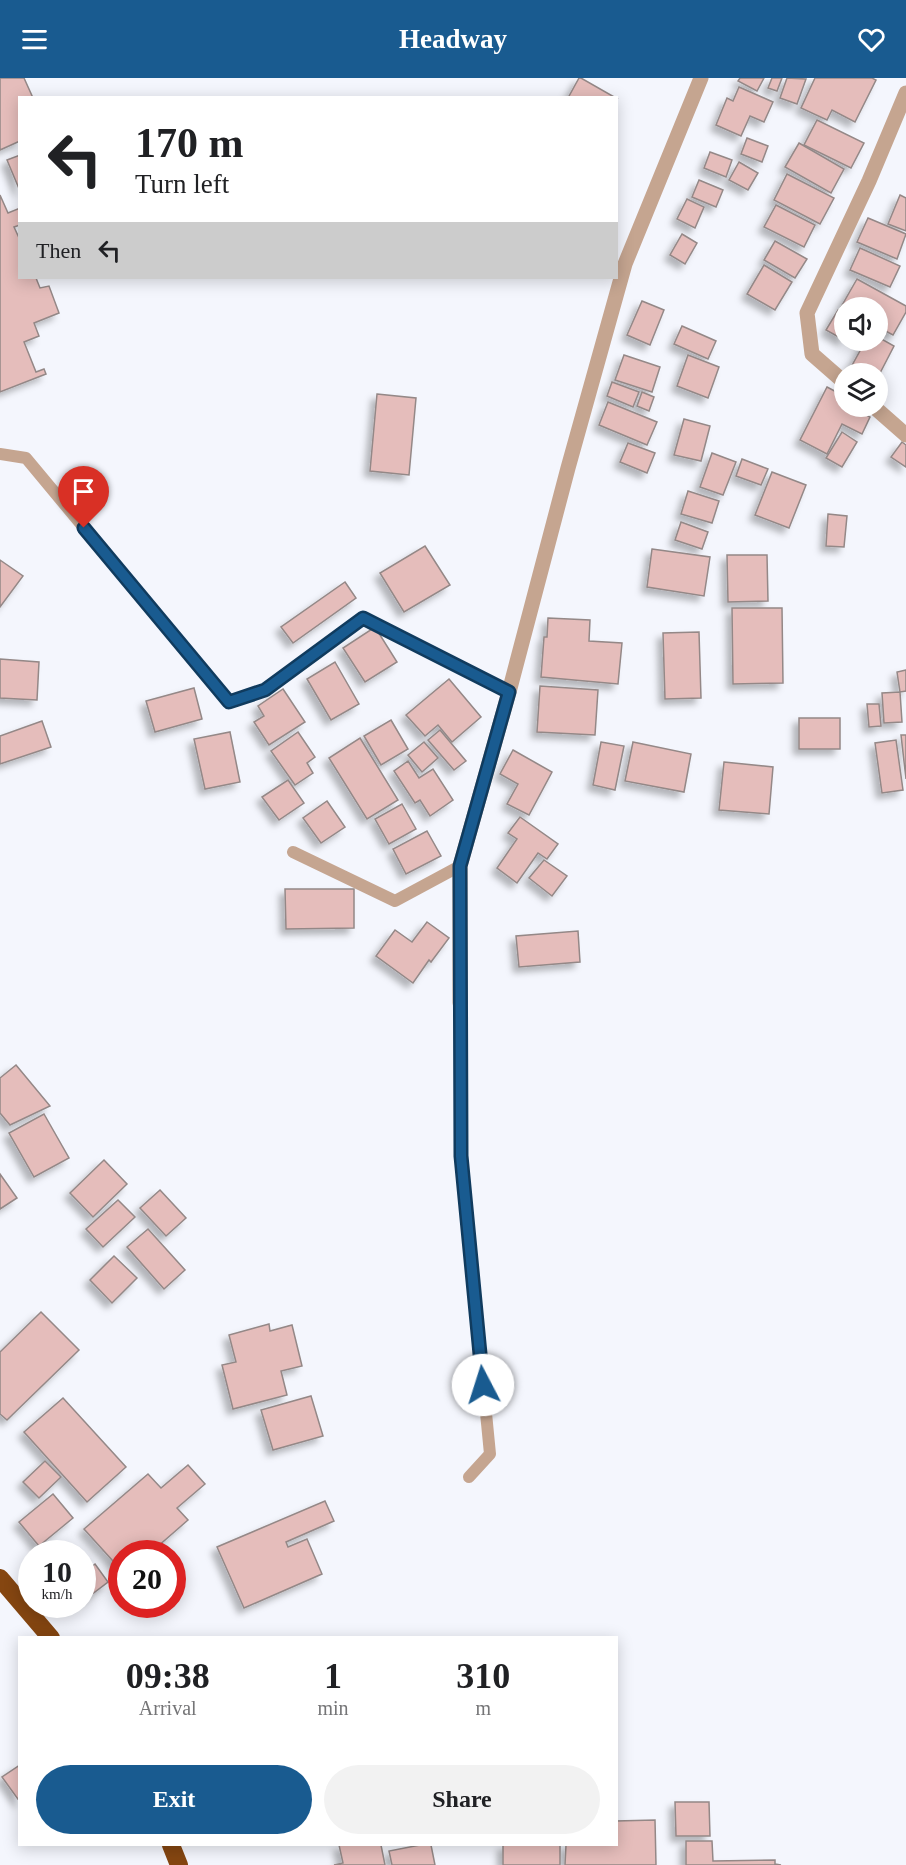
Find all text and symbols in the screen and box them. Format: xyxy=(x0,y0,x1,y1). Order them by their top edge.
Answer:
icon: menu xyxy=(18,23,51,56)
icon: heart xyxy=(855,23,888,56)
text: Headway xyxy=(399,24,507,54)
icon: left xyxy=(36,120,114,198)
text: 170 m xyxy=(135,120,244,166)
text: Turn left xyxy=(135,169,229,199)
icon: left xyxy=(93,234,126,267)
text: Then xyxy=(36,238,81,263)
map controls xyxy=(834,297,888,417)
button: sound xyxy=(834,297,888,351)
button: layers xyxy=(834,363,888,417)
pin xyxy=(58,466,109,528)
icon: arrive xyxy=(67,475,100,508)
position arrow xyxy=(451,1353,515,1417)
speed limit sign: 20 xyxy=(108,1540,186,1618)
text: 10 xyxy=(42,1555,72,1588)
text: km/h xyxy=(42,1586,72,1602)
text: 09:38 xyxy=(126,1656,210,1696)
text: 1 xyxy=(324,1656,342,1696)
text: 310 xyxy=(456,1656,510,1696)
text: Arrival xyxy=(139,1697,197,1719)
text: min xyxy=(317,1697,349,1719)
text: m xyxy=(476,1697,491,1719)
button: Exit xyxy=(36,1765,312,1834)
button: Share xyxy=(324,1765,600,1834)

